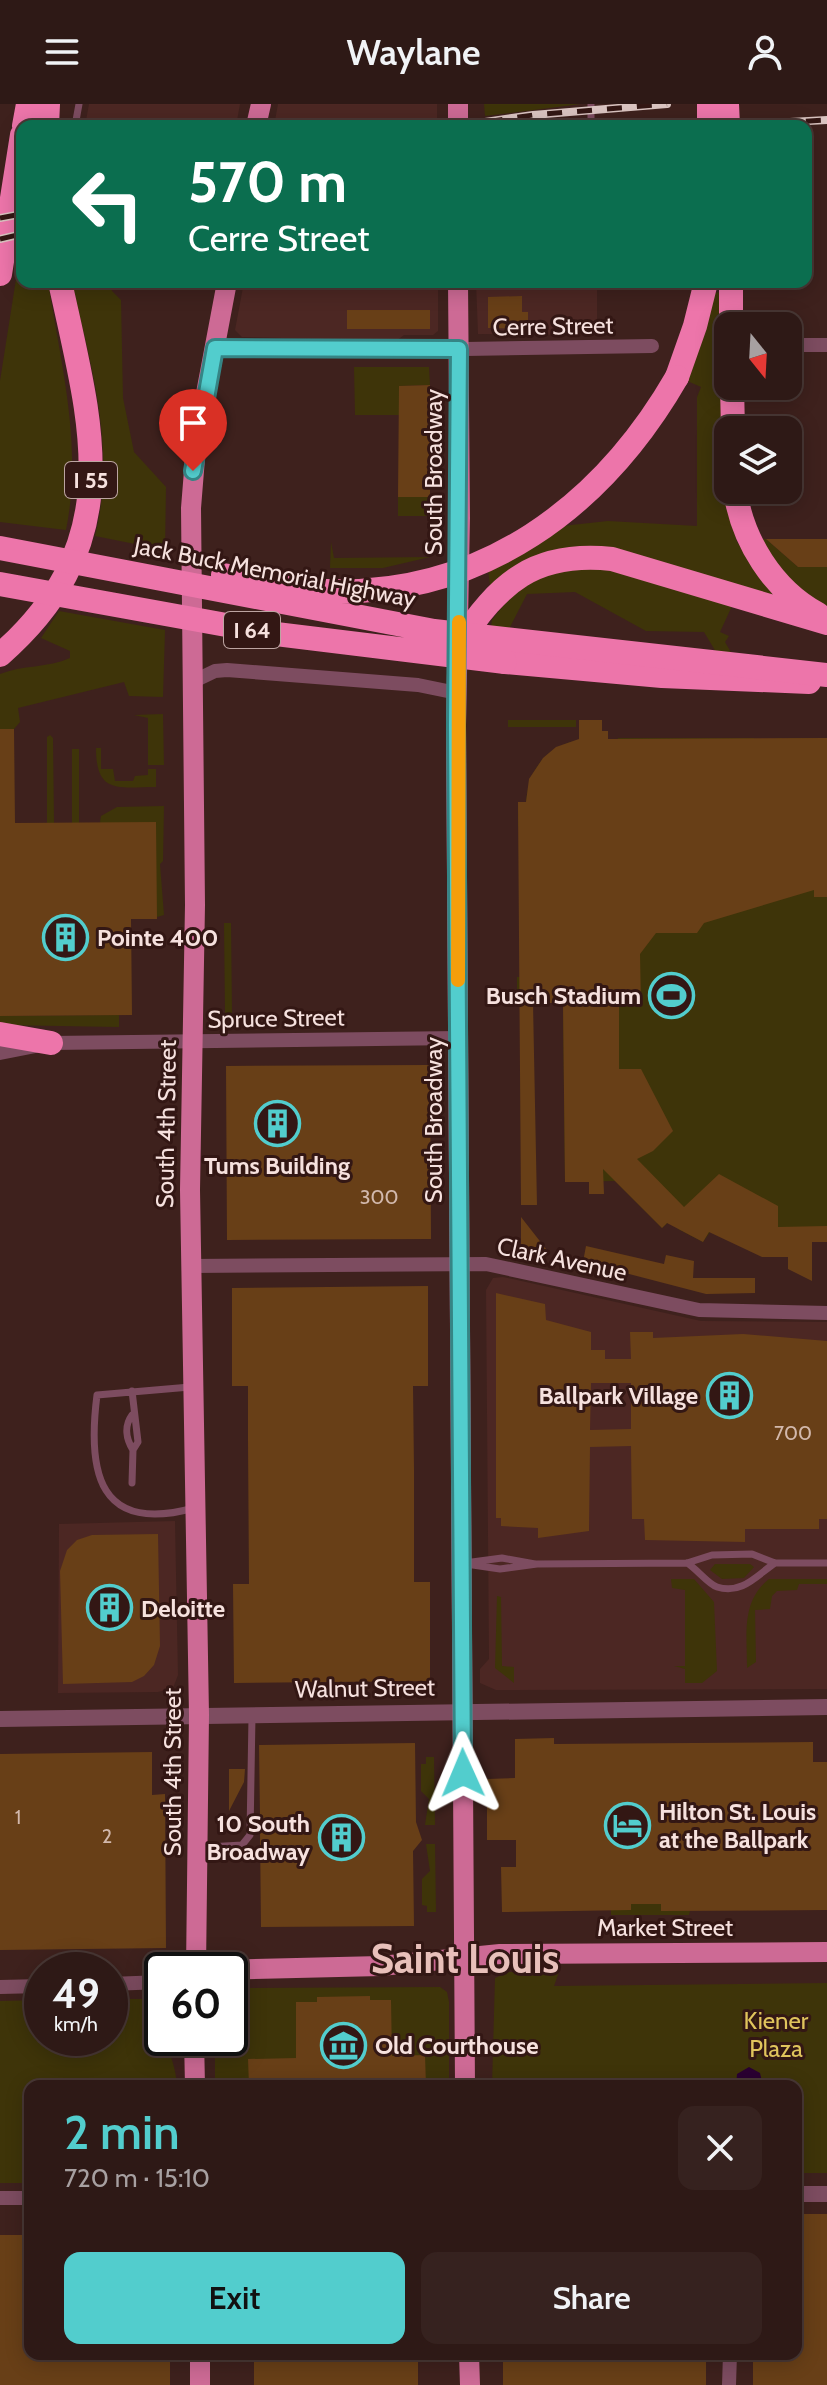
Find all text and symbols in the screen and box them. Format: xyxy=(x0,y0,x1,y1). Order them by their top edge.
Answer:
icon: menu xyxy=(40,30,84,74)
text: Waylane xyxy=(346,30,481,74)
icon: person xyxy=(743,30,787,74)
text: 570 m xyxy=(188,148,347,216)
icon: left xyxy=(56,152,160,256)
text: Cerre Street xyxy=(188,216,369,260)
street label: Cerre Street xyxy=(492,310,614,342)
north arrow xyxy=(714,312,802,400)
map controls xyxy=(714,312,802,504)
pin xyxy=(159,389,227,471)
street label: South Broadway xyxy=(419,389,448,555)
icon: arrive xyxy=(171,401,215,445)
button: layers xyxy=(714,416,802,504)
road number: I 55 xyxy=(65,462,117,498)
street label: Jack Buck Memorial Highway xyxy=(131,530,418,614)
road number: I 64 xyxy=(224,612,280,648)
building icon: Pointe 400 xyxy=(42,913,90,961)
place label: Pointe 400 xyxy=(97,923,218,952)
sports icon: Busch Stadium xyxy=(648,971,696,1019)
place label: Busch Stadium xyxy=(486,981,641,1010)
street label: Spruce Street xyxy=(207,1002,345,1034)
street label: South Broadway xyxy=(419,1037,448,1203)
street label: South 4th Street xyxy=(150,1040,182,1208)
building icon: Tums Building xyxy=(253,1099,301,1147)
place label: Tums Building xyxy=(204,1151,350,1180)
house number: 300 xyxy=(360,1185,398,1209)
street label: Clark Avenue xyxy=(495,1231,629,1287)
building icon: Ballpark Village xyxy=(705,1371,753,1419)
place label: Ballpark Village xyxy=(538,1381,698,1410)
house number: 700 xyxy=(774,1421,812,1445)
building icon: Deloitte xyxy=(86,1584,134,1632)
place label: Deloitte xyxy=(141,1594,225,1623)
street label: Walnut Street xyxy=(295,1672,435,1704)
street label: South 4th Street xyxy=(158,1688,187,1856)
position arrow xyxy=(421,1731,505,1815)
place label: Hilton St. Louis at the Ballpark xyxy=(659,1797,816,1854)
hotel icon: Hilton St. Louis at the Ballpark xyxy=(604,1801,652,1849)
house number: 1 xyxy=(15,1805,21,1829)
place label: 10 South Broadway xyxy=(206,1809,310,1866)
building icon: 10 South Broadway xyxy=(317,1813,365,1861)
house number: 2 xyxy=(102,1824,112,1848)
street label: Market Street xyxy=(597,1913,733,1942)
district label: Saint Louis xyxy=(371,1934,559,1983)
speed limit sign: 60 xyxy=(144,1952,248,2056)
text: 49 xyxy=(52,1969,100,2018)
park label: Kiener Plaza xyxy=(744,2006,809,2063)
text: km/h xyxy=(54,2012,98,2036)
museum icon: Old Courthouse xyxy=(320,2021,368,2069)
place label: Old Courthouse xyxy=(375,2031,539,2060)
text: 2 min xyxy=(64,2103,180,2161)
button: close xyxy=(678,2106,762,2190)
text: 720 m · 15:10 xyxy=(64,2162,210,2194)
button: Exit xyxy=(64,2252,405,2344)
button: Share xyxy=(421,2252,762,2344)

